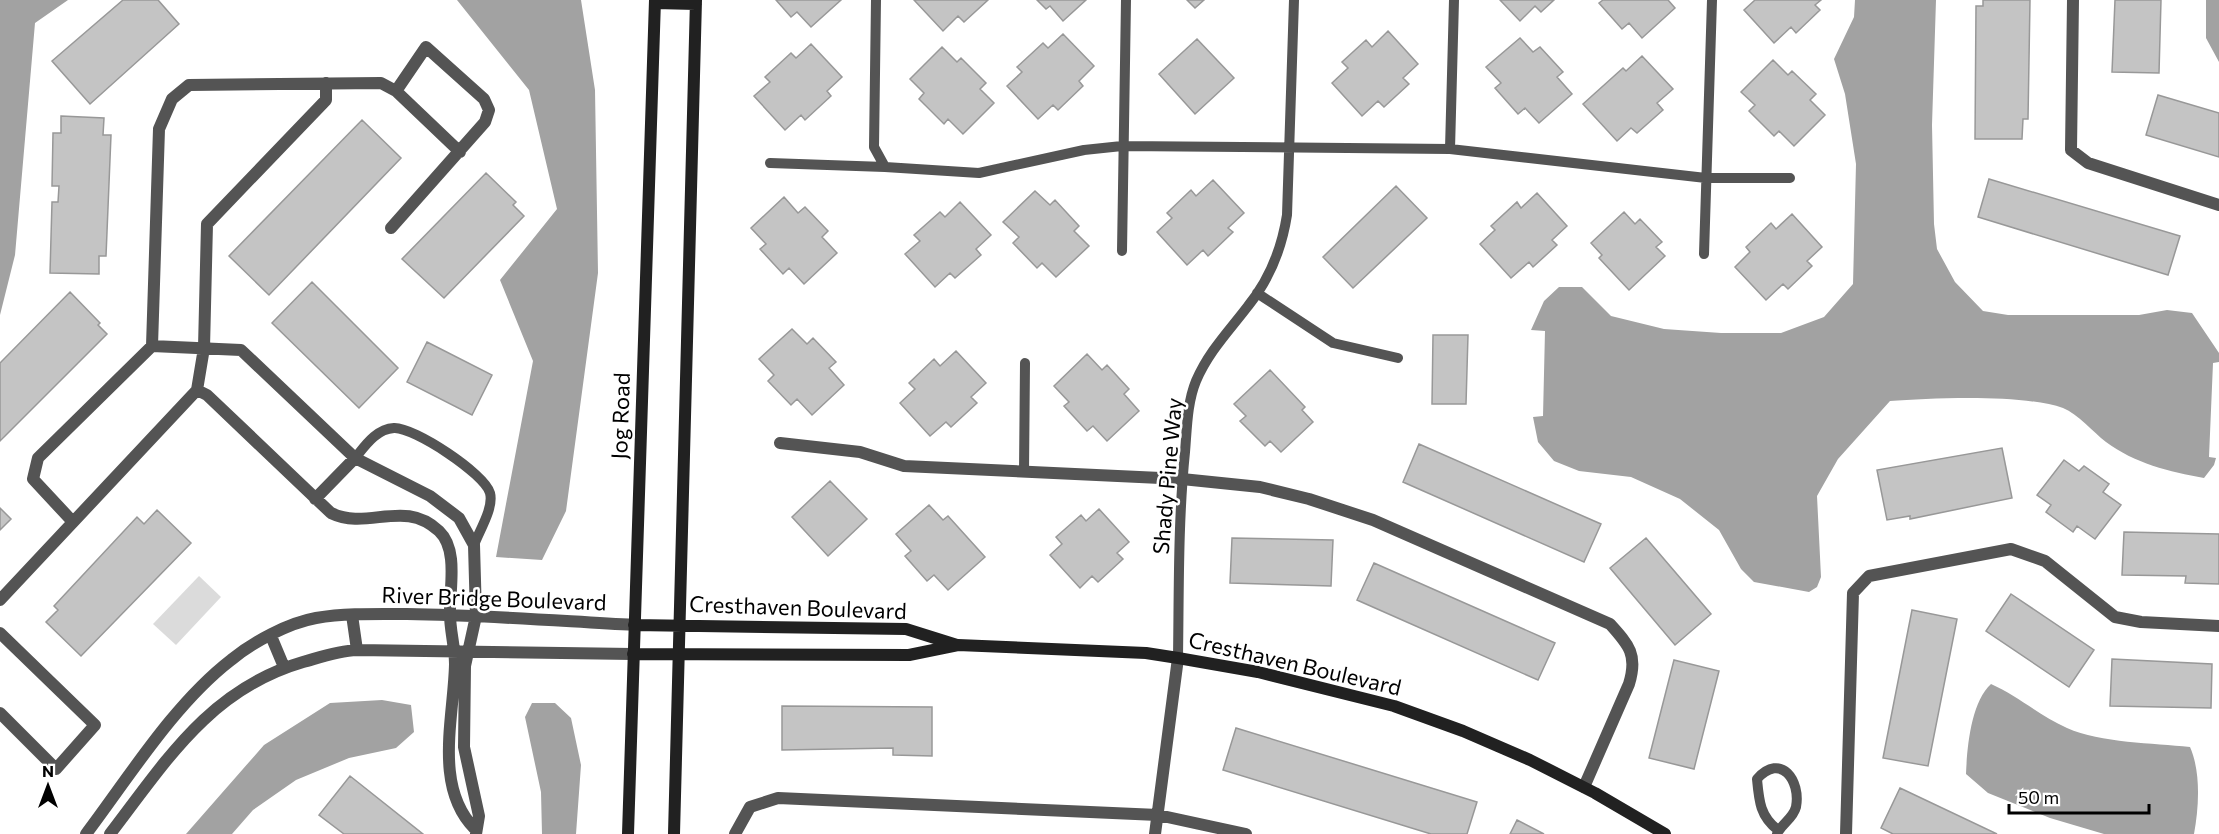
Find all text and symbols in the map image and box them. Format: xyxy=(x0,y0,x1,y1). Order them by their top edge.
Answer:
street label: Jog Road xyxy=(605,372,635,460)
street label: Shady Pine Way xyxy=(1147,397,1187,555)
street label: River Bridge Boulevard xyxy=(381,581,607,615)
street label: Cresthaven Boulevard xyxy=(689,590,907,624)
street label: Cresthaven Boulevard xyxy=(1186,625,1404,701)
north arrow xyxy=(18,756,78,816)
text: N xyxy=(42,761,54,780)
scale bar xyxy=(2009,777,2148,815)
text: 50 m xyxy=(2018,786,2059,808)

